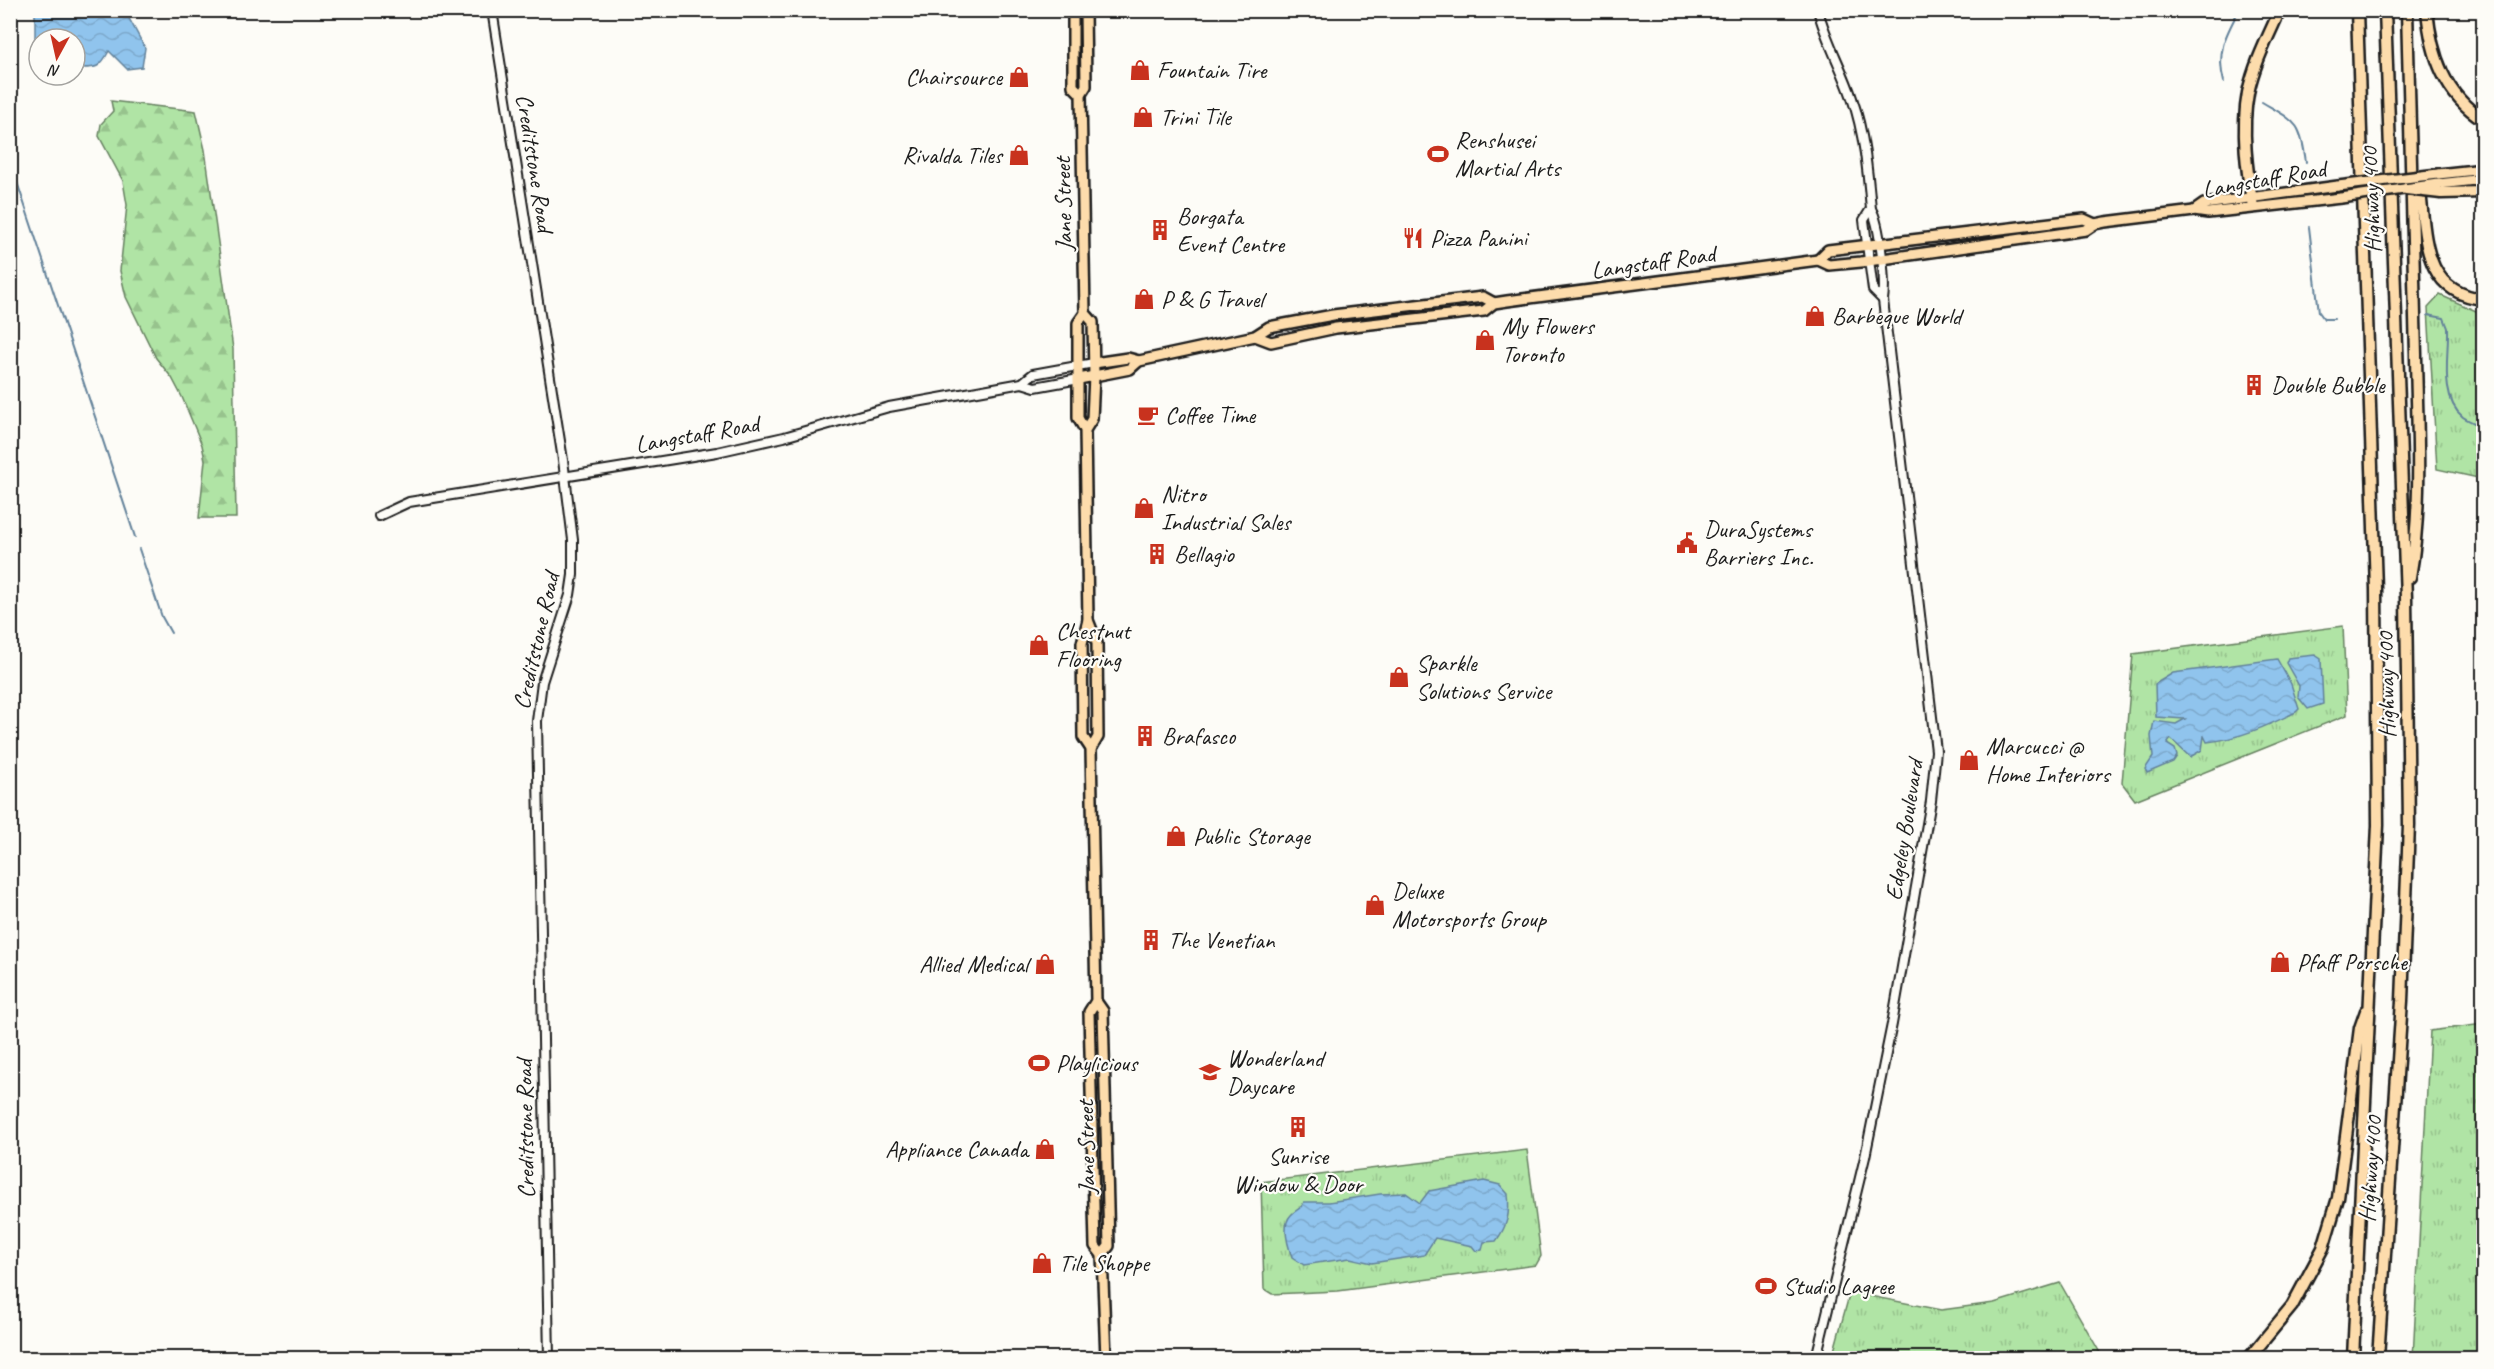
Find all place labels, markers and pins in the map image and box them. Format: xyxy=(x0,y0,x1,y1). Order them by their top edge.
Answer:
place label: Fountain Tire xyxy=(1157,55,1269,85)
shop icon: Fountain Tire xyxy=(1128,58,1152,82)
place label: Chairsource xyxy=(906,62,1004,92)
shop icon: Chairsource xyxy=(1007,65,1031,89)
place label: Trini Tile xyxy=(1160,102,1233,132)
shop icon: Trini Tile xyxy=(1131,105,1155,129)
place label: Renshusei Martial Arts xyxy=(1455,125,1562,183)
place label: Rivalda Tiles xyxy=(902,140,1004,170)
sports icon: Renshusei Martial Arts xyxy=(1426,142,1450,166)
shop icon: Rivalda Tiles xyxy=(1007,143,1031,167)
place label: Borgata Event Centre xyxy=(1177,201,1286,259)
building icon: Borgata Event Centre xyxy=(1148,218,1172,242)
place label: Pizza Panini xyxy=(1430,223,1529,253)
restaurant icon: Pizza Panini xyxy=(1401,226,1425,250)
place label: P & G Travel xyxy=(1161,284,1267,314)
shop icon: P & G Travel xyxy=(1132,287,1156,311)
place label: Barbeque World xyxy=(1832,301,1965,331)
shop icon: Barbeque World xyxy=(1803,304,1827,328)
place label: My Flowers Toronto xyxy=(1502,311,1596,369)
shop icon: My Flowers Toronto xyxy=(1473,328,1497,352)
place label: Double Bubble xyxy=(2271,370,2387,400)
building icon: Double Bubble xyxy=(2242,373,2266,397)
place label: Coffee Time xyxy=(1165,400,1257,430)
cafe icon: Coffee Time xyxy=(1136,403,1160,427)
place label: Nitro Industrial Sales xyxy=(1161,479,1292,537)
shop icon: Nitro Industrial Sales xyxy=(1132,496,1156,520)
place label: DuraSystems Barriers Inc. xyxy=(1704,514,1814,572)
public building icon: DuraSystems Barriers Inc. xyxy=(1675,531,1699,555)
place label: Bellagio xyxy=(1174,539,1235,569)
building icon: Bellagio xyxy=(1145,542,1169,566)
place label: Chestnut Flooring xyxy=(1056,616,1132,674)
shop icon: Chestnut Flooring xyxy=(1027,633,1051,657)
place label: Sparkle Solutions Service xyxy=(1416,648,1554,706)
shop icon: Sparkle Solutions Service xyxy=(1387,665,1411,689)
place label: Brafasco xyxy=(1162,721,1237,751)
building icon: Brafasco xyxy=(1133,724,1157,748)
place label: Marcucci @ Home Interiors xyxy=(1986,731,2112,789)
shop icon: Marcucci @ Home Interiors xyxy=(1957,748,1981,772)
place label: Public Storage xyxy=(1193,821,1312,851)
shop icon: Public Storage xyxy=(1164,824,1188,848)
place label: Deluxe Motorsports Group xyxy=(1392,876,1548,934)
shop icon: Deluxe Motorsports Group xyxy=(1363,893,1387,917)
place label: The Venetian xyxy=(1168,925,1276,955)
building icon: The Venetian xyxy=(1139,928,1163,952)
place label: Pfaff Porsche xyxy=(2297,947,2409,977)
place label: Allied Medical xyxy=(919,949,1032,979)
shop icon: Pfaff Porsche xyxy=(2268,950,2292,974)
shop icon: Allied Medical xyxy=(1033,952,1057,976)
place label: Wonderland Daycare xyxy=(1227,1043,1327,1101)
place label: Playlicious xyxy=(1056,1048,1139,1078)
sports icon: Playlicious xyxy=(1027,1051,1051,1075)
school or university icon: Wonderland Daycare xyxy=(1198,1060,1222,1084)
building icon: Sunrise Window & Door xyxy=(1286,1115,1310,1139)
place label: Appliance Canada xyxy=(885,1134,1030,1164)
shop icon: Appliance Canada xyxy=(1033,1137,1057,1161)
place label: Sunrise Window & Door xyxy=(1234,1141,1365,1199)
place label: Tile Shoppe xyxy=(1059,1248,1151,1278)
shop icon: Tile Shoppe xyxy=(1030,1251,1054,1275)
place label: Studio Lagree xyxy=(1783,1271,1896,1301)
sports icon: Studio Lagree xyxy=(1754,1274,1778,1298)

